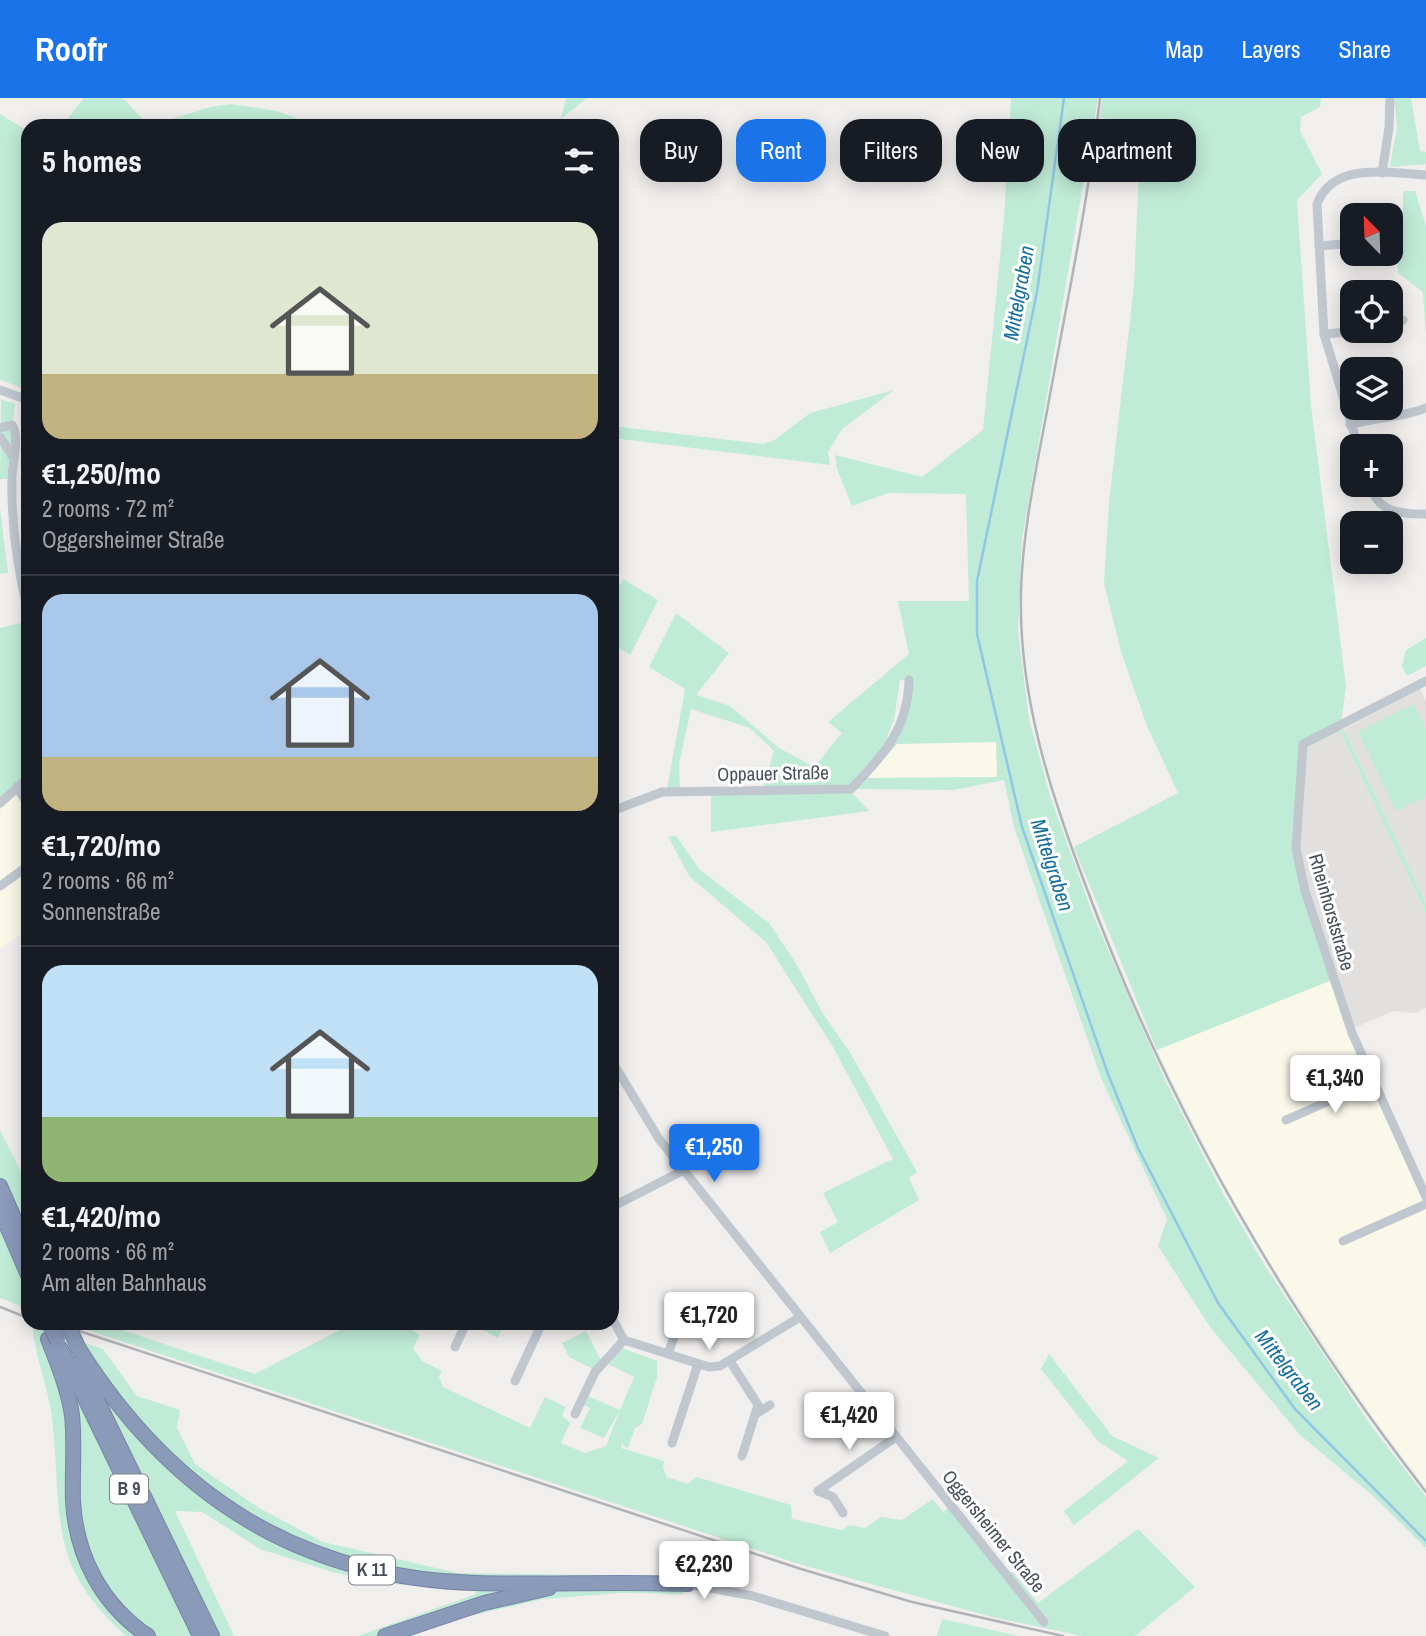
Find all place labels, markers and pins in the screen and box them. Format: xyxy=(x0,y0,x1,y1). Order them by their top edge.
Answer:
pin: €1,340 xyxy=(1278,1056,1392,1115)
pin: €1,250 xyxy=(657,1124,771,1184)
pin: €1,720 xyxy=(652,1292,766,1352)
pin: €1,420 xyxy=(792,1392,906,1452)
pin: €2,230 xyxy=(647,1542,761,1601)

